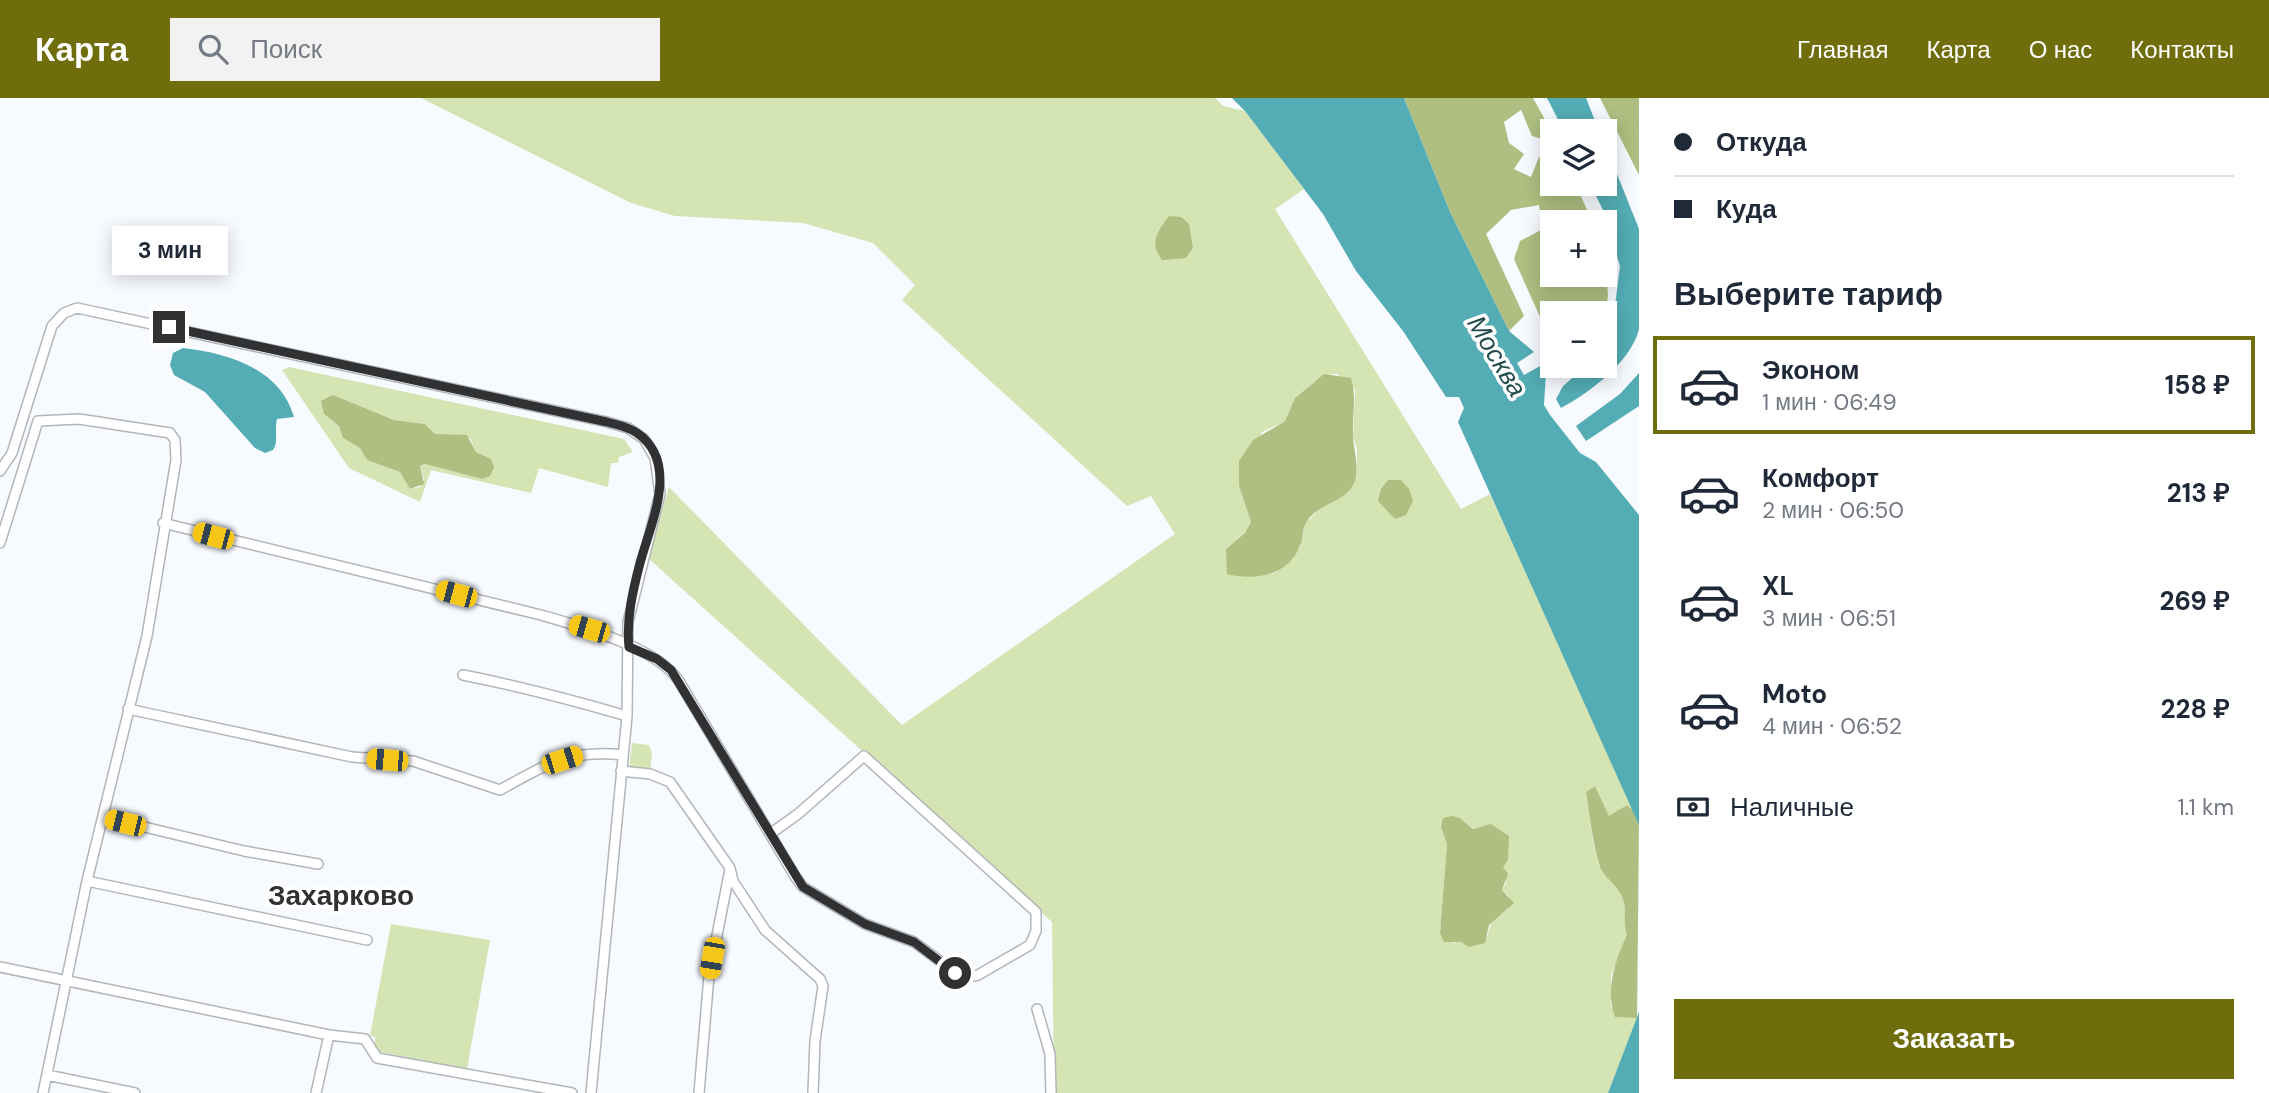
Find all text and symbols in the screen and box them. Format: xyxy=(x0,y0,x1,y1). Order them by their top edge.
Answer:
search box xyxy=(170,18,660,81)
text: Карта xyxy=(35,28,128,71)
icon: search xyxy=(194,30,232,68)
text: Поиск xyxy=(250,32,322,66)
text: Главная xyxy=(1797,34,1888,65)
text: Карта xyxy=(1926,34,1991,65)
text: О нас xyxy=(2029,34,2092,65)
text: Контакты xyxy=(2130,34,2234,65)
map controls xyxy=(1540,119,1617,378)
button: layers xyxy=(1540,119,1617,196)
text: Откуда xyxy=(1716,125,1807,159)
text: Куда xyxy=(1716,192,1777,226)
button: + xyxy=(1540,210,1617,287)
callout: 3 мин xyxy=(111,226,227,274)
text: 3 мин xyxy=(138,235,202,265)
text: Выберите тариф xyxy=(1674,273,1943,315)
button: − xyxy=(1540,301,1617,378)
water label: Москва xyxy=(1460,309,1534,403)
route end xyxy=(153,311,185,343)
text: Эконом xyxy=(1762,353,1860,387)
icon: car xyxy=(1678,354,1741,417)
text: 158 ₽ xyxy=(2165,368,2230,402)
text: 1 мин · 06:49 xyxy=(1762,387,1897,417)
text: Комфорт xyxy=(1762,461,1879,495)
icon: car xyxy=(1678,462,1741,525)
text: 213 ₽ xyxy=(2167,476,2230,510)
text: 2 мин · 06:50 xyxy=(1762,495,1904,525)
car xyxy=(190,520,237,552)
text: XL xyxy=(1762,569,1794,603)
icon: car xyxy=(1678,570,1741,633)
car xyxy=(433,578,480,610)
text: 269 ₽ xyxy=(2159,584,2230,618)
text: 3 мин · 06:51 xyxy=(1762,603,1896,633)
car xyxy=(566,613,613,645)
text: Moto xyxy=(1762,677,1827,711)
icon: car xyxy=(1678,678,1741,741)
text: 228 ₽ xyxy=(2161,692,2230,726)
text: 4 мин · 06:52 xyxy=(1762,711,1902,741)
car xyxy=(539,744,586,776)
car xyxy=(366,748,409,772)
icon: cash xyxy=(1674,788,1712,826)
text: Наличные xyxy=(1730,790,1854,824)
text: 1.1 km xyxy=(2177,792,2234,822)
car xyxy=(103,808,148,838)
district label: Захарково xyxy=(268,877,414,914)
car xyxy=(699,935,726,981)
route start xyxy=(939,957,971,989)
button: Заказать xyxy=(1674,999,2234,1079)

